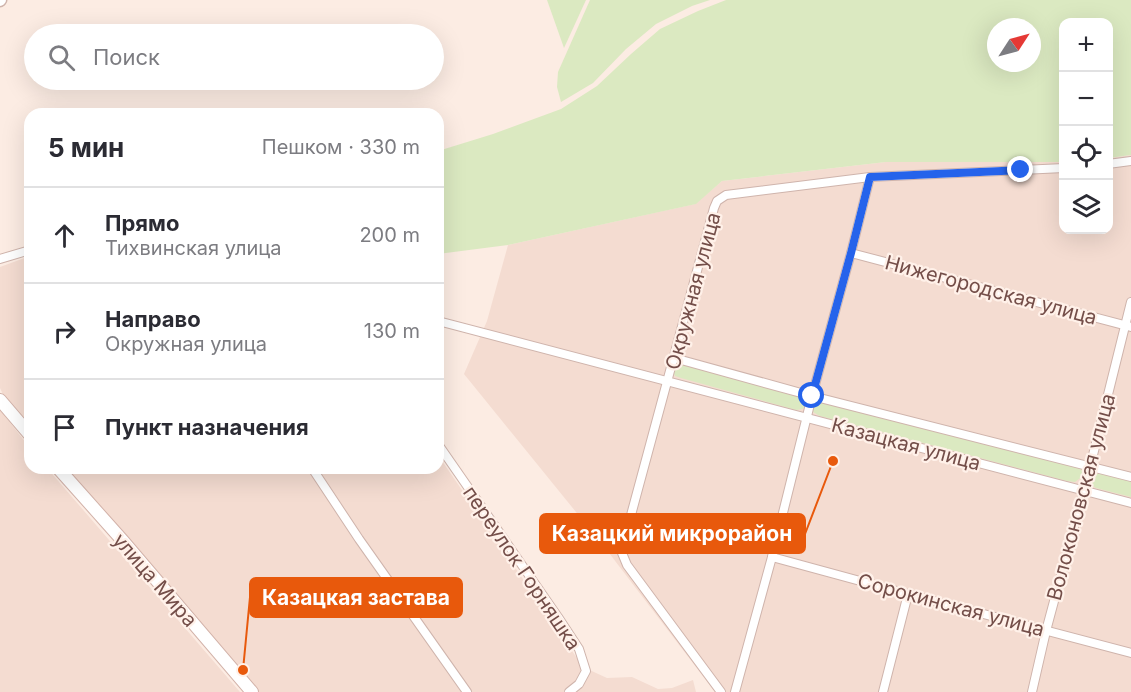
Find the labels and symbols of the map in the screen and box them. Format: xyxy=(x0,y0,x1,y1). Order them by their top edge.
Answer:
north arrow xyxy=(987,18,1041,72)
route end xyxy=(1007,156,1033,182)
street label: Окружная улица xyxy=(660,210,726,372)
street label: Нижегородская улица xyxy=(882,250,1100,330)
route start xyxy=(798,382,824,408)
street label: Волоконовская улица xyxy=(1042,391,1120,603)
street label: Казацкая улица xyxy=(829,413,983,475)
street label: переулок Горняшка xyxy=(458,481,586,655)
callout: Казацкий микрорайон xyxy=(540,514,805,553)
text: Казацкий микрорайон xyxy=(552,521,792,546)
street label: улица Мира xyxy=(108,528,202,632)
street label: Сорокинская улица xyxy=(855,569,1047,641)
callout: Казацкая застава xyxy=(250,578,462,617)
text: Казацкая застава xyxy=(262,585,450,610)

